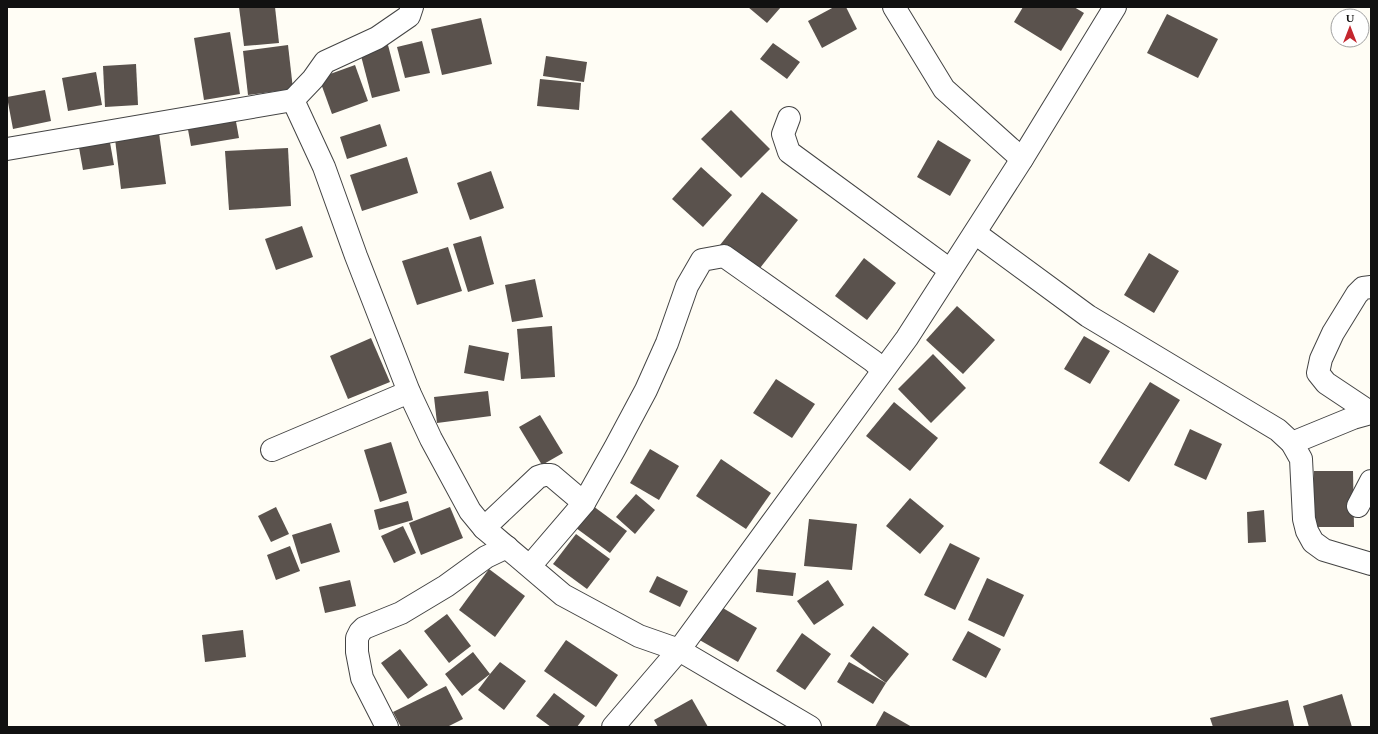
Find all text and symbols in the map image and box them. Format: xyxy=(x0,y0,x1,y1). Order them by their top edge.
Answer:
north arrow xyxy=(1330,8,1370,48)
text: U xyxy=(1345,10,1355,27)

